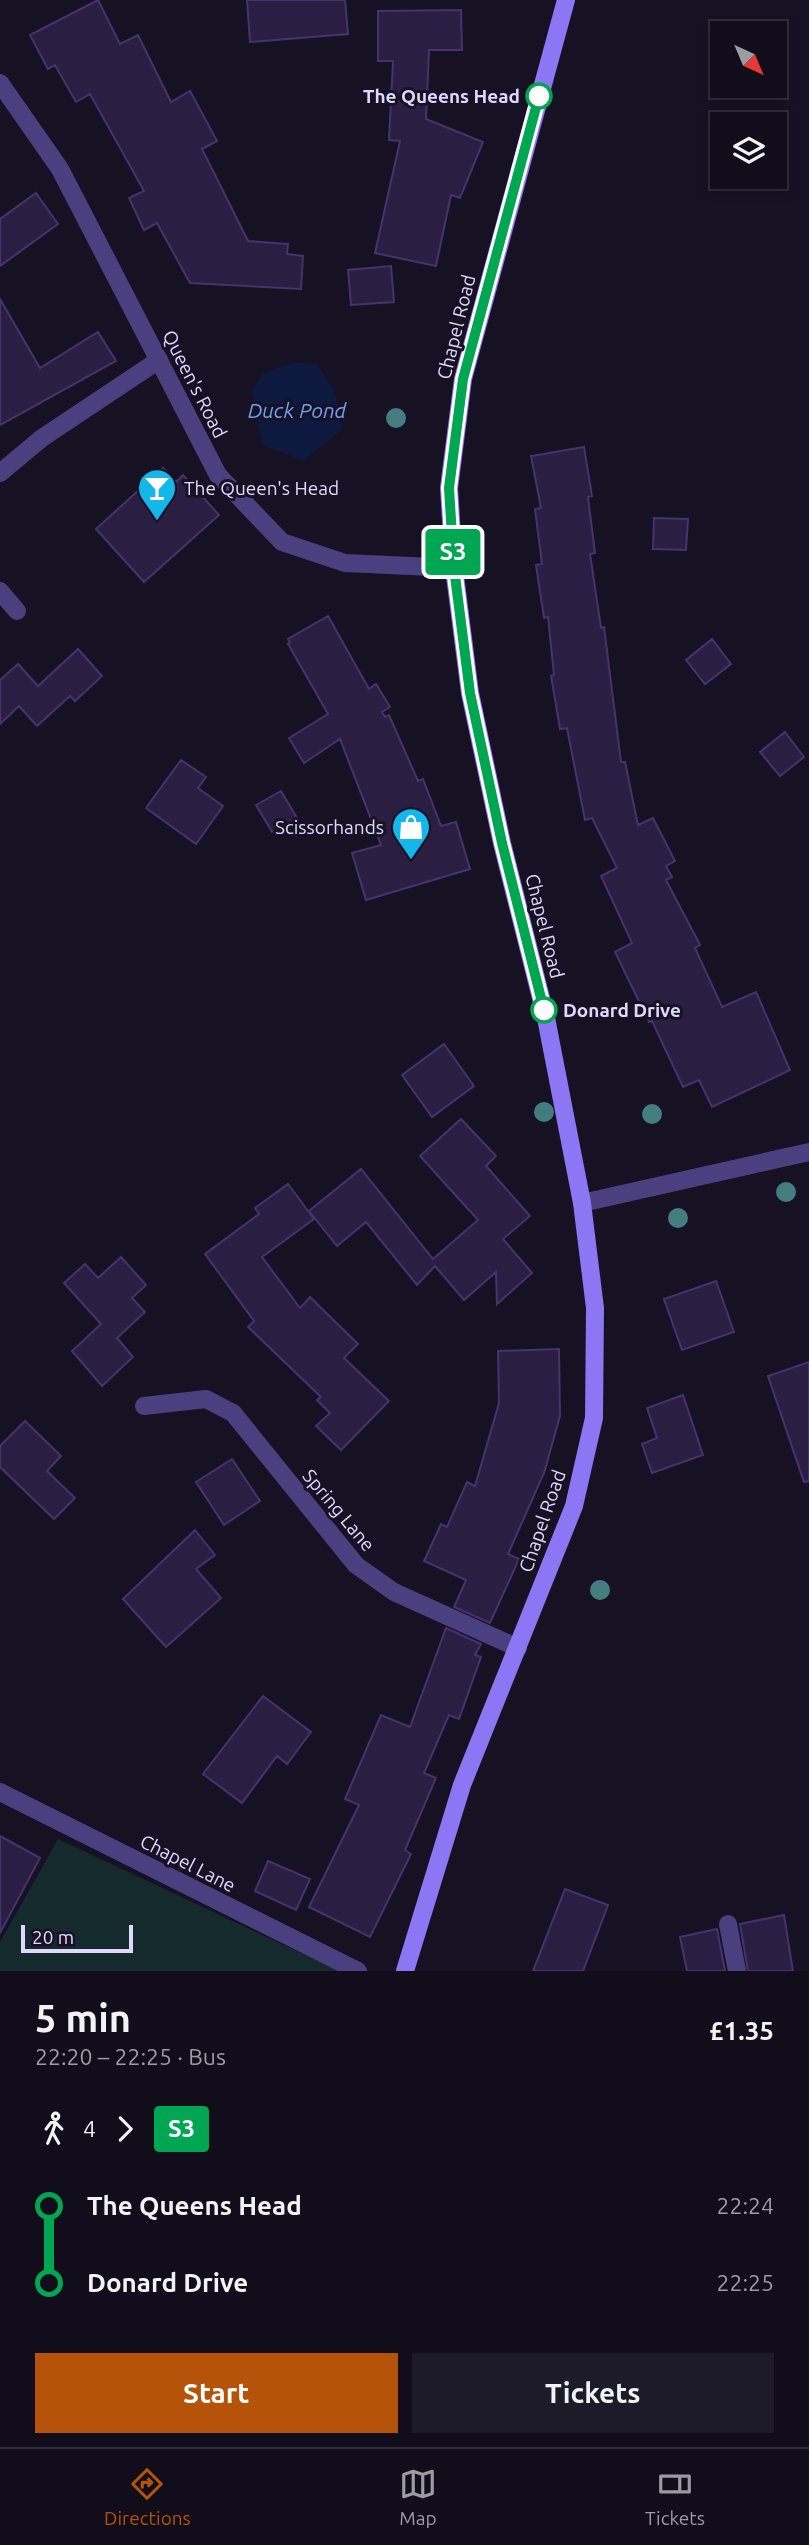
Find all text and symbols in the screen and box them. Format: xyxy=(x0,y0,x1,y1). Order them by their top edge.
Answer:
north arrow xyxy=(710,21,788,98)
map controls xyxy=(710,21,787,189)
marker: The Queens Head xyxy=(526,83,552,109)
place label: The Queens Head xyxy=(363,85,520,107)
button: layers xyxy=(710,112,787,189)
street label: Chapel Road xyxy=(432,272,480,382)
street label: Queen's Road xyxy=(158,326,232,442)
water label: Duck Pond xyxy=(248,398,348,422)
bar icon: The Queen's Head xyxy=(136,467,178,522)
place label: The Queen's Head xyxy=(184,477,339,499)
line badge: S3 xyxy=(421,529,484,575)
text: S3 xyxy=(439,538,467,565)
shop icon: Scissorhands xyxy=(390,806,432,861)
place label: Scissorhands xyxy=(275,816,384,838)
street label: Chapel Road xyxy=(521,871,569,981)
marker: Donard Drive xyxy=(531,997,557,1023)
place label: Donard Drive xyxy=(563,999,681,1021)
street label: Spring Lane xyxy=(298,1465,380,1555)
street label: Chapel Road xyxy=(514,1467,570,1575)
street label: Chapel Lane xyxy=(137,1830,239,1896)
scale bar xyxy=(21,1922,133,1954)
text: 20 m xyxy=(32,1926,74,1948)
text: 5 min xyxy=(35,1997,131,2039)
text: £1.35 xyxy=(709,2016,774,2045)
text: 22:20 – 22:25 · Bus xyxy=(35,2044,226,2069)
icon: walk xyxy=(35,2110,73,2148)
icon: forward xyxy=(106,2110,144,2148)
text: S3 xyxy=(168,2115,195,2142)
text: 4 xyxy=(83,2116,96,2141)
text: The Queens Head xyxy=(87,2191,302,2220)
text: 22:24 xyxy=(716,2193,774,2218)
text: Donard Drive xyxy=(87,2268,248,2297)
text: 22:25 xyxy=(716,2270,774,2295)
button: Start xyxy=(35,2353,398,2433)
button: Tickets xyxy=(412,2353,774,2433)
tab: Directions xyxy=(104,2465,191,2529)
tab: Map xyxy=(399,2465,437,2529)
tab: Tickets xyxy=(645,2465,705,2529)

